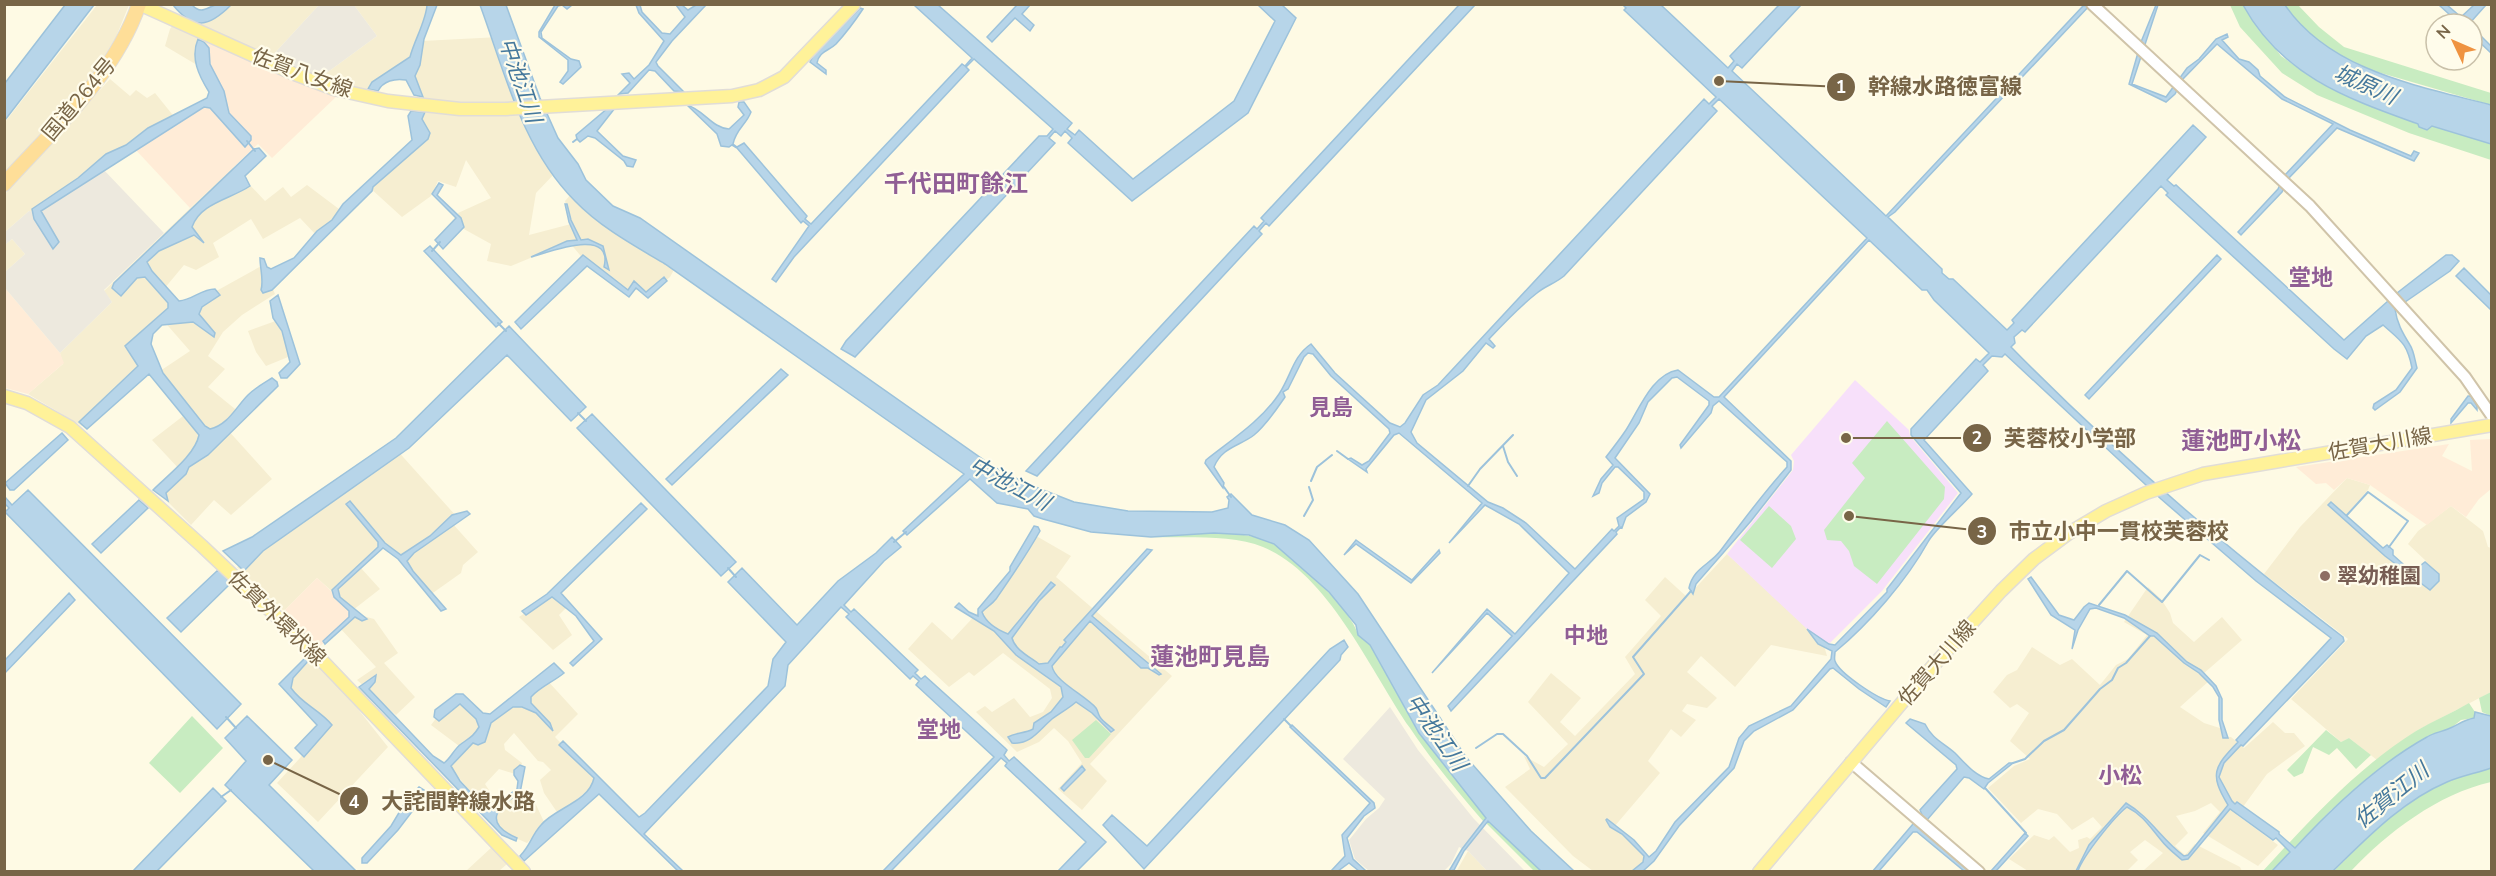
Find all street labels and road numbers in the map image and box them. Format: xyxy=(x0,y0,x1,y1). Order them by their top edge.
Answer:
street label: 佐賀八女線 xyxy=(248,42,356,104)
street label: 国道264号 xyxy=(36,51,122,147)
street label: 佐賀大川線 xyxy=(2326,421,2434,467)
street label: 佐賀外環状線 xyxy=(222,564,332,672)
street label: 佐賀大川線 xyxy=(1892,614,1982,712)

